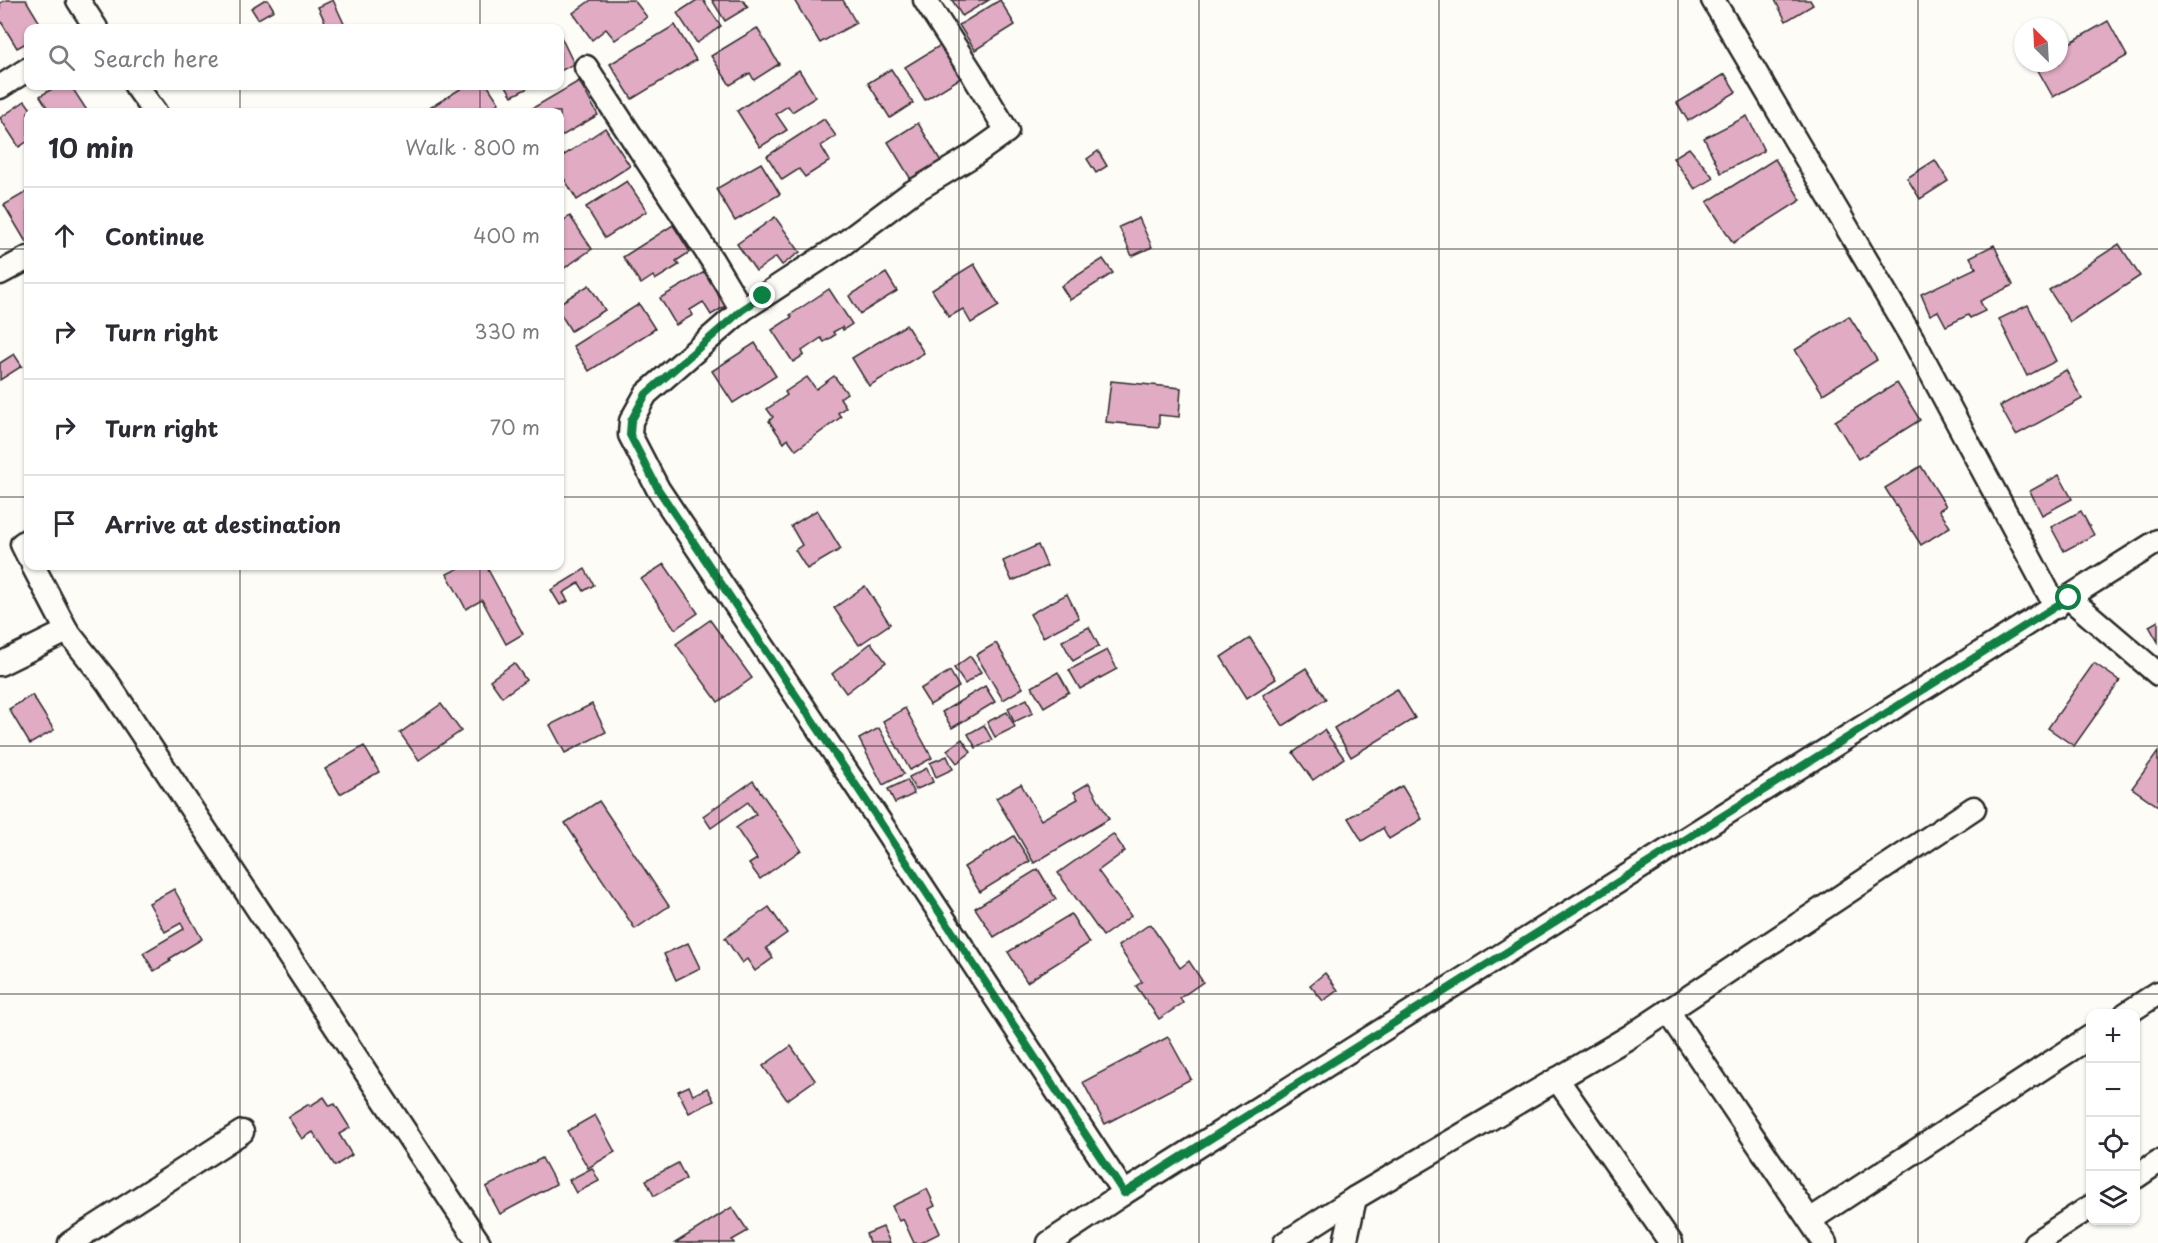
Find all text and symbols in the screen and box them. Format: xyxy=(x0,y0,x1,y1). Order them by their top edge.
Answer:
north arrow xyxy=(2014,18,2068,72)
search box xyxy=(24,24,564,90)
icon: search xyxy=(45,41,78,74)
text: Search here xyxy=(93,41,219,74)
text: 10 min xyxy=(48,128,134,167)
text: Walk · 800 m xyxy=(405,132,540,162)
icon: ahead xyxy=(48,219,81,252)
text: Continue xyxy=(105,219,204,252)
text: 400 m xyxy=(473,220,540,250)
route end xyxy=(749,282,775,308)
icon: right xyxy=(48,315,81,348)
text: Turn right xyxy=(105,315,218,348)
text: 330 m xyxy=(474,316,540,346)
icon: right xyxy=(48,411,81,444)
text: Turn right xyxy=(105,411,218,444)
text: 70 m xyxy=(490,412,540,442)
icon: arrive xyxy=(48,507,81,540)
text: Arrive at destination xyxy=(105,507,341,540)
route start xyxy=(2055,584,2081,610)
map controls xyxy=(2086,1009,2140,1225)
button: + xyxy=(2086,1009,2140,1063)
button: − xyxy=(2086,1063,2140,1117)
button: locate xyxy=(2086,1117,2140,1171)
button: layers xyxy=(2086,1171,2140,1225)

